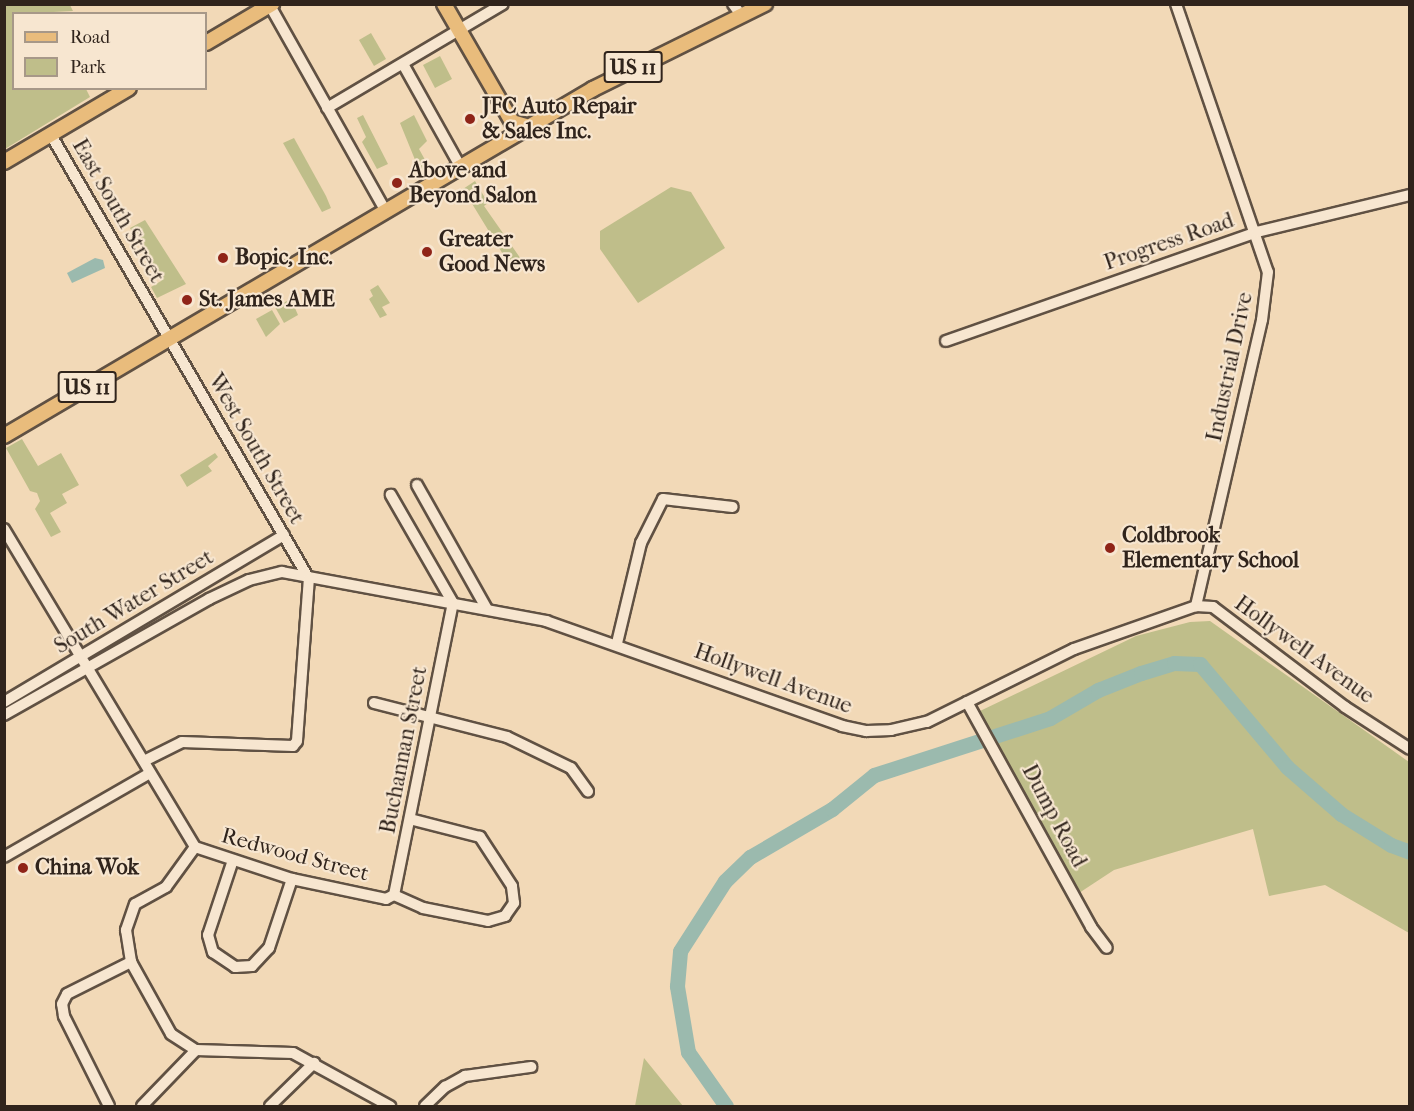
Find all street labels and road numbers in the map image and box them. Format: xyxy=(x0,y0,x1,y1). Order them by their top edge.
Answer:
road number: US 11 xyxy=(603,49,663,85)
street label: East South Street xyxy=(66,134,170,288)
street label: Progress Road xyxy=(1101,207,1237,277)
street label: Industrial Drive xyxy=(1201,290,1259,444)
road number: US 11 xyxy=(57,369,117,405)
street label: West South Street xyxy=(202,369,310,529)
street label: South Water Street xyxy=(50,544,218,660)
street label: Hollywell Avenue xyxy=(1229,590,1379,710)
street label: Hollywell Avenue xyxy=(690,638,856,720)
street label: Buchannan Street xyxy=(375,664,433,836)
street label: Dump Road xyxy=(1016,760,1092,872)
street label: Redwood Street xyxy=(218,823,372,887)

